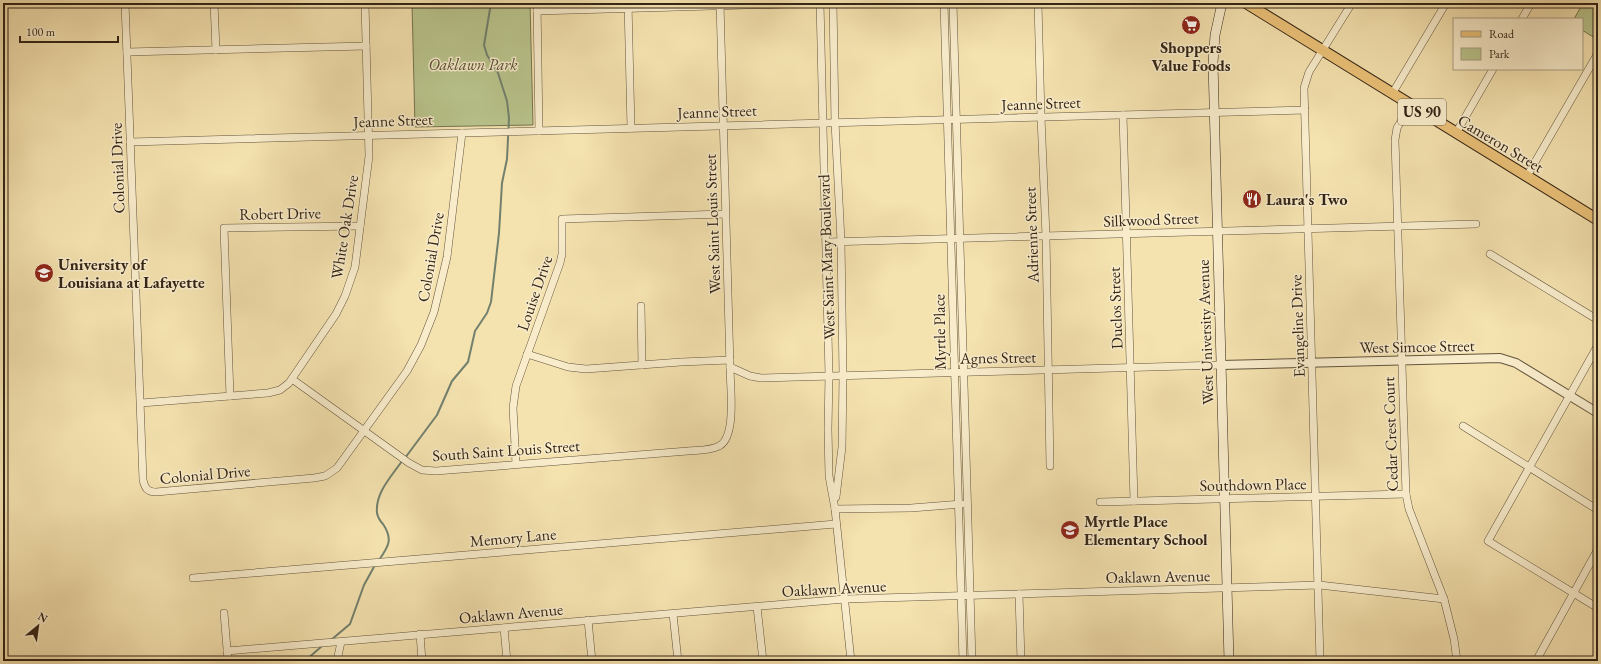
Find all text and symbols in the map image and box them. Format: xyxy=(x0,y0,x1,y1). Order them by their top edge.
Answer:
supermarket icon: Shoppers Value Foods xyxy=(1180,14,1202,36)
scale bar xyxy=(20,18,118,44)
legend xyxy=(1453,18,1583,70)
text: 100 m xyxy=(26,24,56,40)
text: Road xyxy=(1489,26,1515,42)
place label: Shoppers Value Foods xyxy=(1151,37,1231,76)
text: Park xyxy=(1489,46,1510,62)
park label: Oaklawn Park xyxy=(428,54,518,75)
street label: Jeanne Street xyxy=(999,92,1081,115)
road number: US 90 xyxy=(1398,99,1446,125)
street label: Jeanne Street xyxy=(675,100,757,123)
street label: Jeanne Street xyxy=(351,109,433,132)
street label: Cameron Street xyxy=(1454,110,1548,177)
street label: Colonial Drive xyxy=(105,122,130,214)
street label: West Saint Louis Street xyxy=(700,154,725,294)
street label: West Saint Mary Boulevard xyxy=(813,173,840,340)
street label: White Oak Drive xyxy=(326,174,363,280)
street label: Adrienne Street xyxy=(1019,187,1044,284)
restaurant icon: Laura's Two xyxy=(1241,188,1263,210)
place label: Laura's Two xyxy=(1266,189,1348,210)
street label: Robert Drive xyxy=(239,202,321,225)
street label: Silkwood Street xyxy=(1103,207,1199,232)
street label: Colonial Drive xyxy=(412,211,449,304)
street label: Louise Drive xyxy=(512,253,557,334)
place label: University of Louisiana at Lafayette xyxy=(58,254,205,293)
street label: West University Avenue xyxy=(1192,259,1219,405)
school or university icon: University of Louisiana at Lafayette xyxy=(33,262,55,284)
street label: Duclos Street xyxy=(1104,266,1127,349)
street label: Evangeline Drive xyxy=(1285,274,1310,378)
street label: Myrtle Place xyxy=(928,294,951,370)
street label: West Simcoe Street xyxy=(1359,335,1475,358)
street label: Agnes Street xyxy=(959,346,1036,369)
street label: Cedar Crest Court xyxy=(1378,376,1403,492)
street label: South Saint Louis Street xyxy=(432,435,580,466)
street label: Colonial Drive xyxy=(159,460,251,489)
street label: Southdown Place xyxy=(1199,473,1307,496)
place label: Myrtle Place Elementary School xyxy=(1084,511,1208,550)
school or university icon: Myrtle Place Elementary School xyxy=(1059,519,1081,541)
street label: Memory Lane xyxy=(469,523,557,552)
street label: Oaklawn Avenue xyxy=(1106,565,1210,588)
street label: Oaklawn Avenue xyxy=(781,575,887,602)
street label: Oaklawn Avenue xyxy=(458,598,564,629)
north arrow xyxy=(18,606,58,646)
text: N xyxy=(36,609,50,626)

